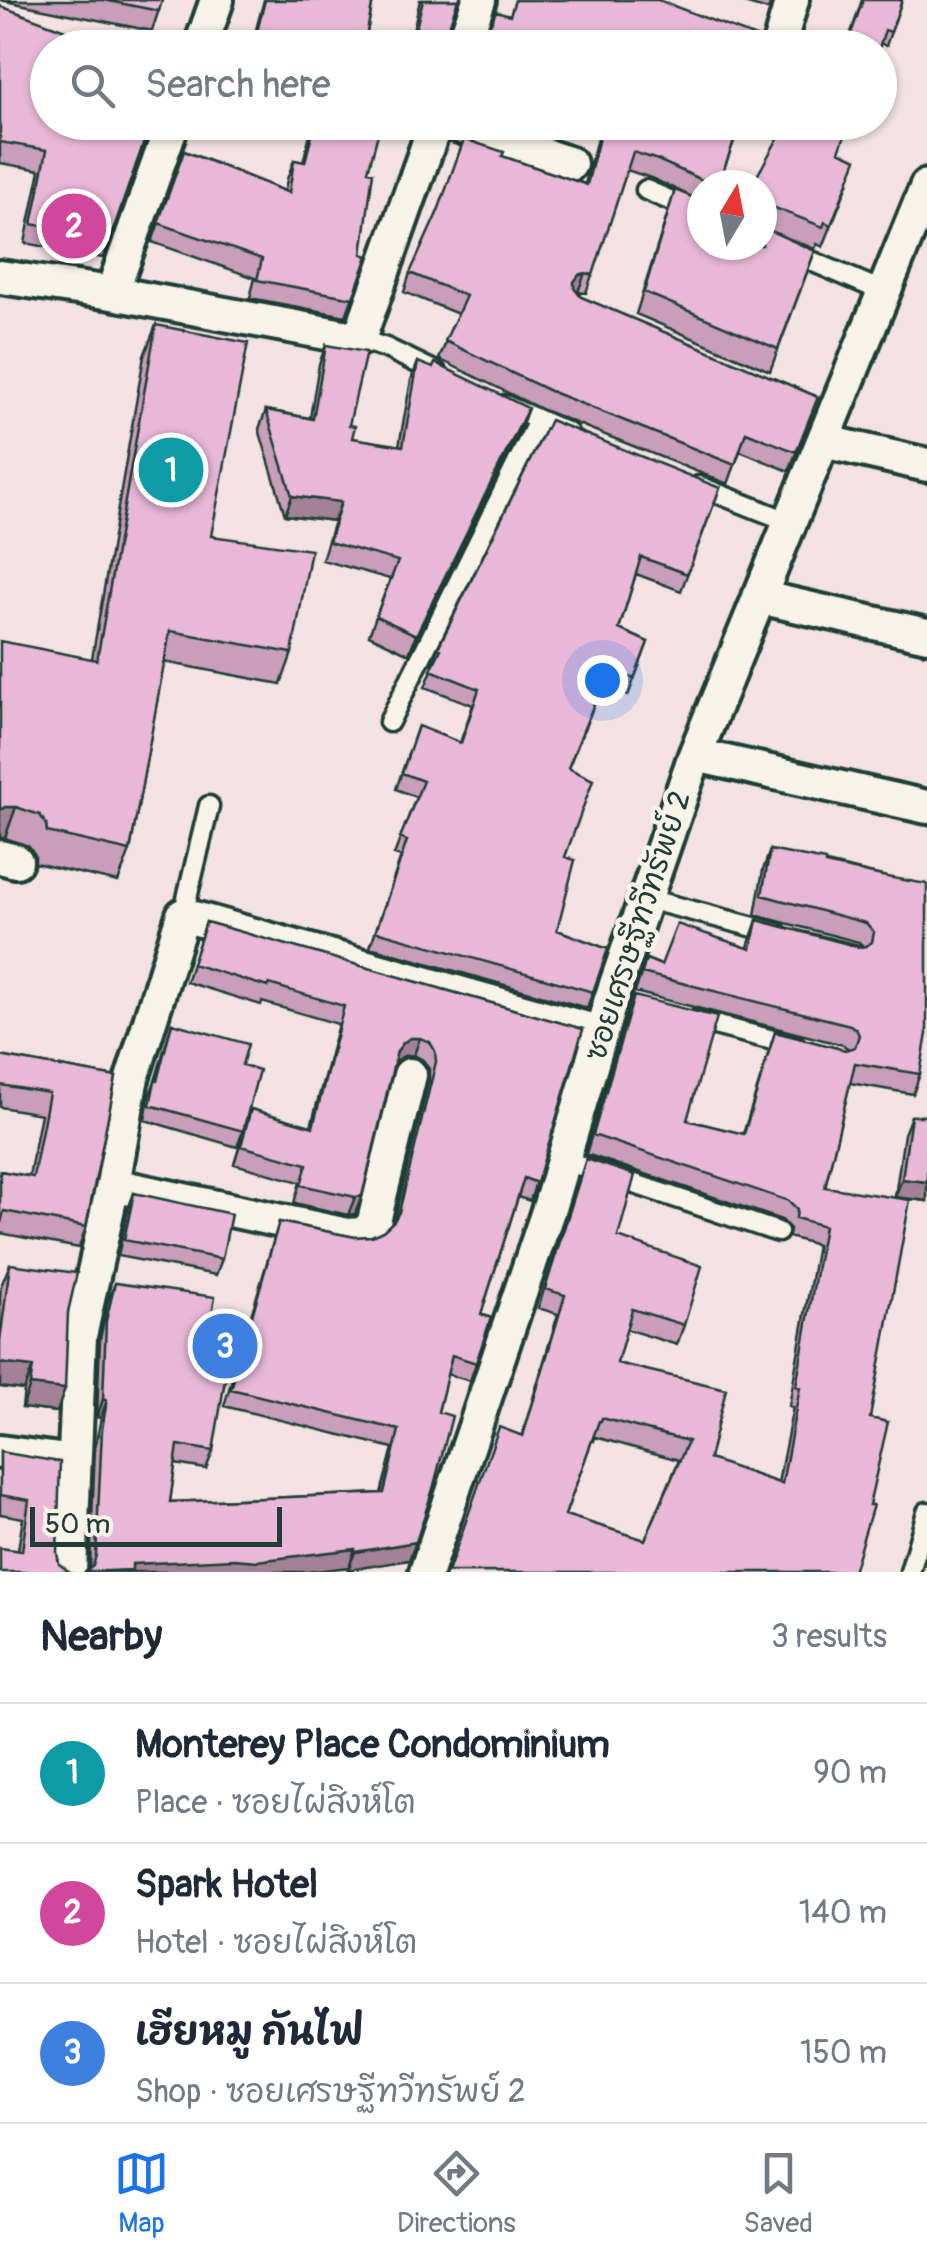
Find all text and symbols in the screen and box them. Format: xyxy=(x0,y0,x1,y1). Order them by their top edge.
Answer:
search box xyxy=(30,30,897,140)
icon: search xyxy=(65,58,120,113)
text: Search here xyxy=(145,61,331,109)
north arrow xyxy=(687,170,777,260)
pin: 2 xyxy=(42,188,106,264)
pin: 1 xyxy=(138,432,204,508)
your location xyxy=(577,655,628,706)
street label: ซอยเศรษฐีทวีทรัพย์ 2 xyxy=(575,786,700,1066)
pin: 3 xyxy=(192,1308,258,1384)
scale bar xyxy=(30,1502,282,1546)
text: 50 m xyxy=(45,1507,110,1542)
text: Nearby xyxy=(40,1611,162,1663)
text: 3 results xyxy=(771,1617,887,1657)
text: Monterey Place Condominium xyxy=(135,1721,610,1769)
text: 1 xyxy=(66,1753,79,1793)
text: 90 m xyxy=(813,1753,887,1793)
text: Place · ซอยไผ่สิงห์โต xyxy=(135,1783,416,1823)
text: Spark Hotel xyxy=(135,1861,318,1909)
text: 2 xyxy=(64,1893,81,1933)
text: 140 m xyxy=(799,1893,887,1933)
text: Hotel · ซอยไผ่สิงห์โต xyxy=(135,1923,418,1963)
text: เฮียหมู กันไฟ xyxy=(135,2008,364,2056)
text: 3 xyxy=(64,2033,81,2073)
text: 150 m xyxy=(800,2033,887,2073)
text: Shop · ซอยเศรษฐีทวีทรัพย์ 2 xyxy=(135,2072,526,2112)
tab: Map xyxy=(114,2146,169,2241)
tab: Directions xyxy=(397,2146,516,2241)
tab: Saved xyxy=(744,2146,813,2241)

